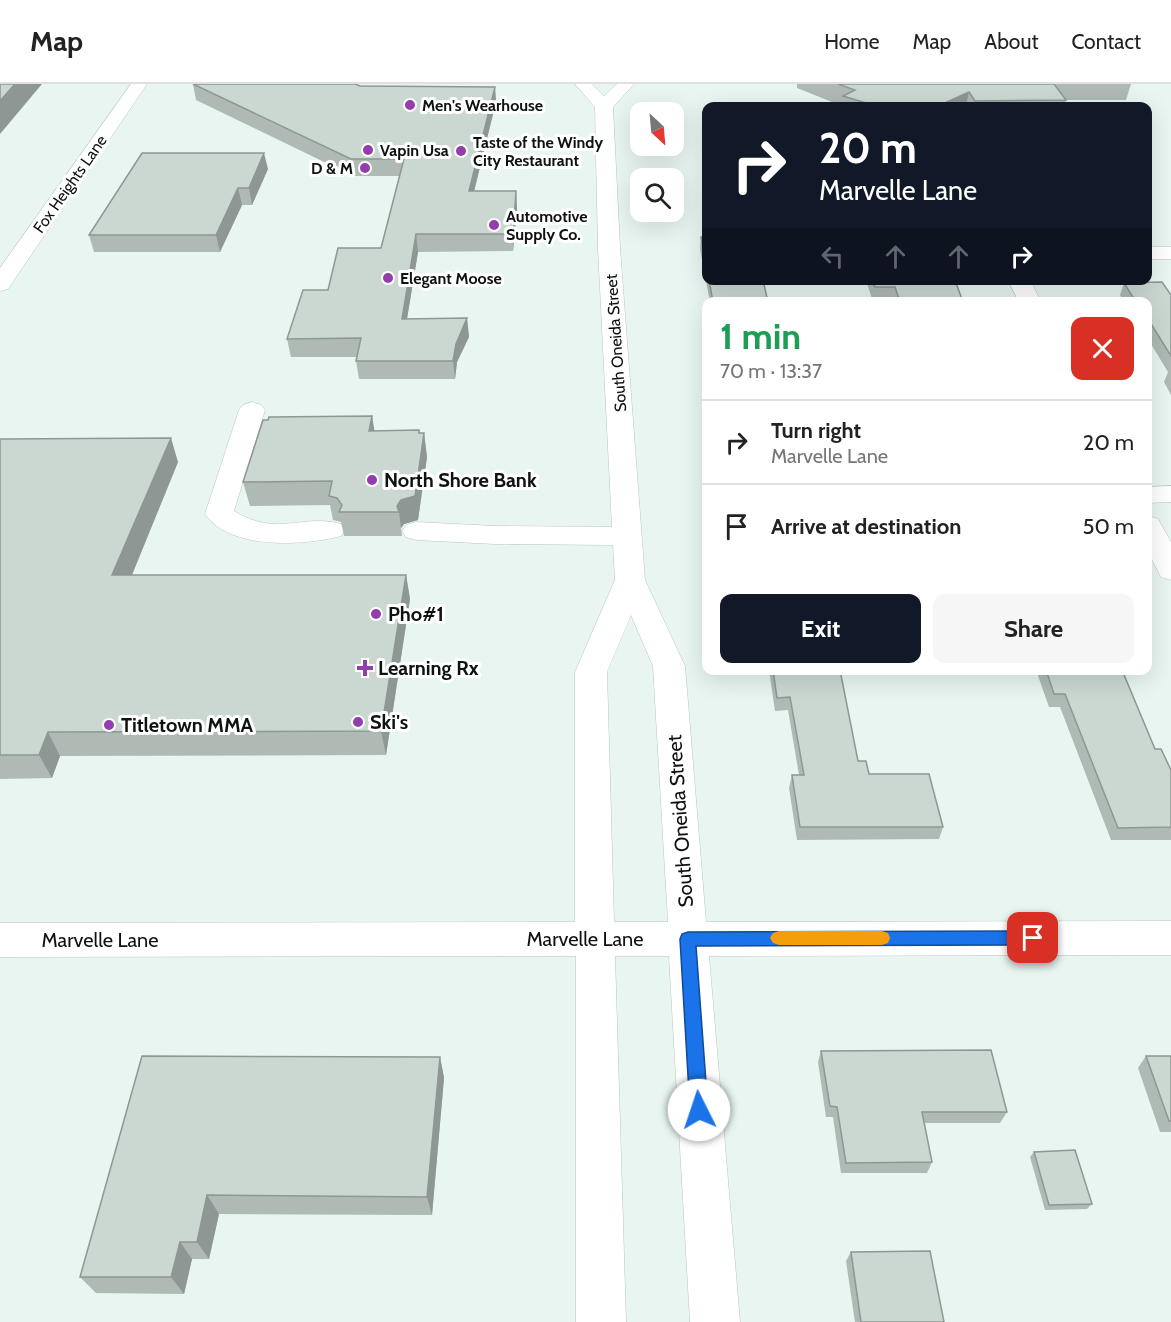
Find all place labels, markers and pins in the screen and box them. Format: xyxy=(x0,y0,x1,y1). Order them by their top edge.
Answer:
place label: Men's Wearhouse xyxy=(422,96,543,115)
marker: Men's Wearhouse xyxy=(403,98,417,112)
place label: Taste of the Windy City Restaurant xyxy=(473,133,603,170)
place label: Vapin Usa xyxy=(380,141,449,160)
marker: Vapin Usa xyxy=(361,143,375,157)
marker: Taste of the Windy City Restaurant xyxy=(454,144,468,158)
place label: D & M xyxy=(311,159,353,178)
marker: D & M xyxy=(358,161,372,175)
place label: Automotive Supply Co. xyxy=(506,207,588,244)
marker: Automotive Supply Co. xyxy=(487,218,501,232)
place label: Elegant Moose xyxy=(400,269,502,288)
marker: Elegant Moose xyxy=(381,271,395,285)
place label: North Shore Bank xyxy=(384,468,537,492)
marker: North Shore Bank xyxy=(365,473,379,487)
place label: Pho#1 xyxy=(388,602,444,626)
marker: Pho#1 xyxy=(369,607,383,621)
place label: Learning Rx xyxy=(378,656,479,680)
marker: Learning Rx xyxy=(356,659,374,677)
place label: Ski's xyxy=(370,710,408,734)
place label: Titletown MMA xyxy=(121,713,254,737)
marker: Ski's xyxy=(351,715,365,729)
marker: Titletown MMA xyxy=(102,718,116,732)
pin xyxy=(1007,912,1058,963)

